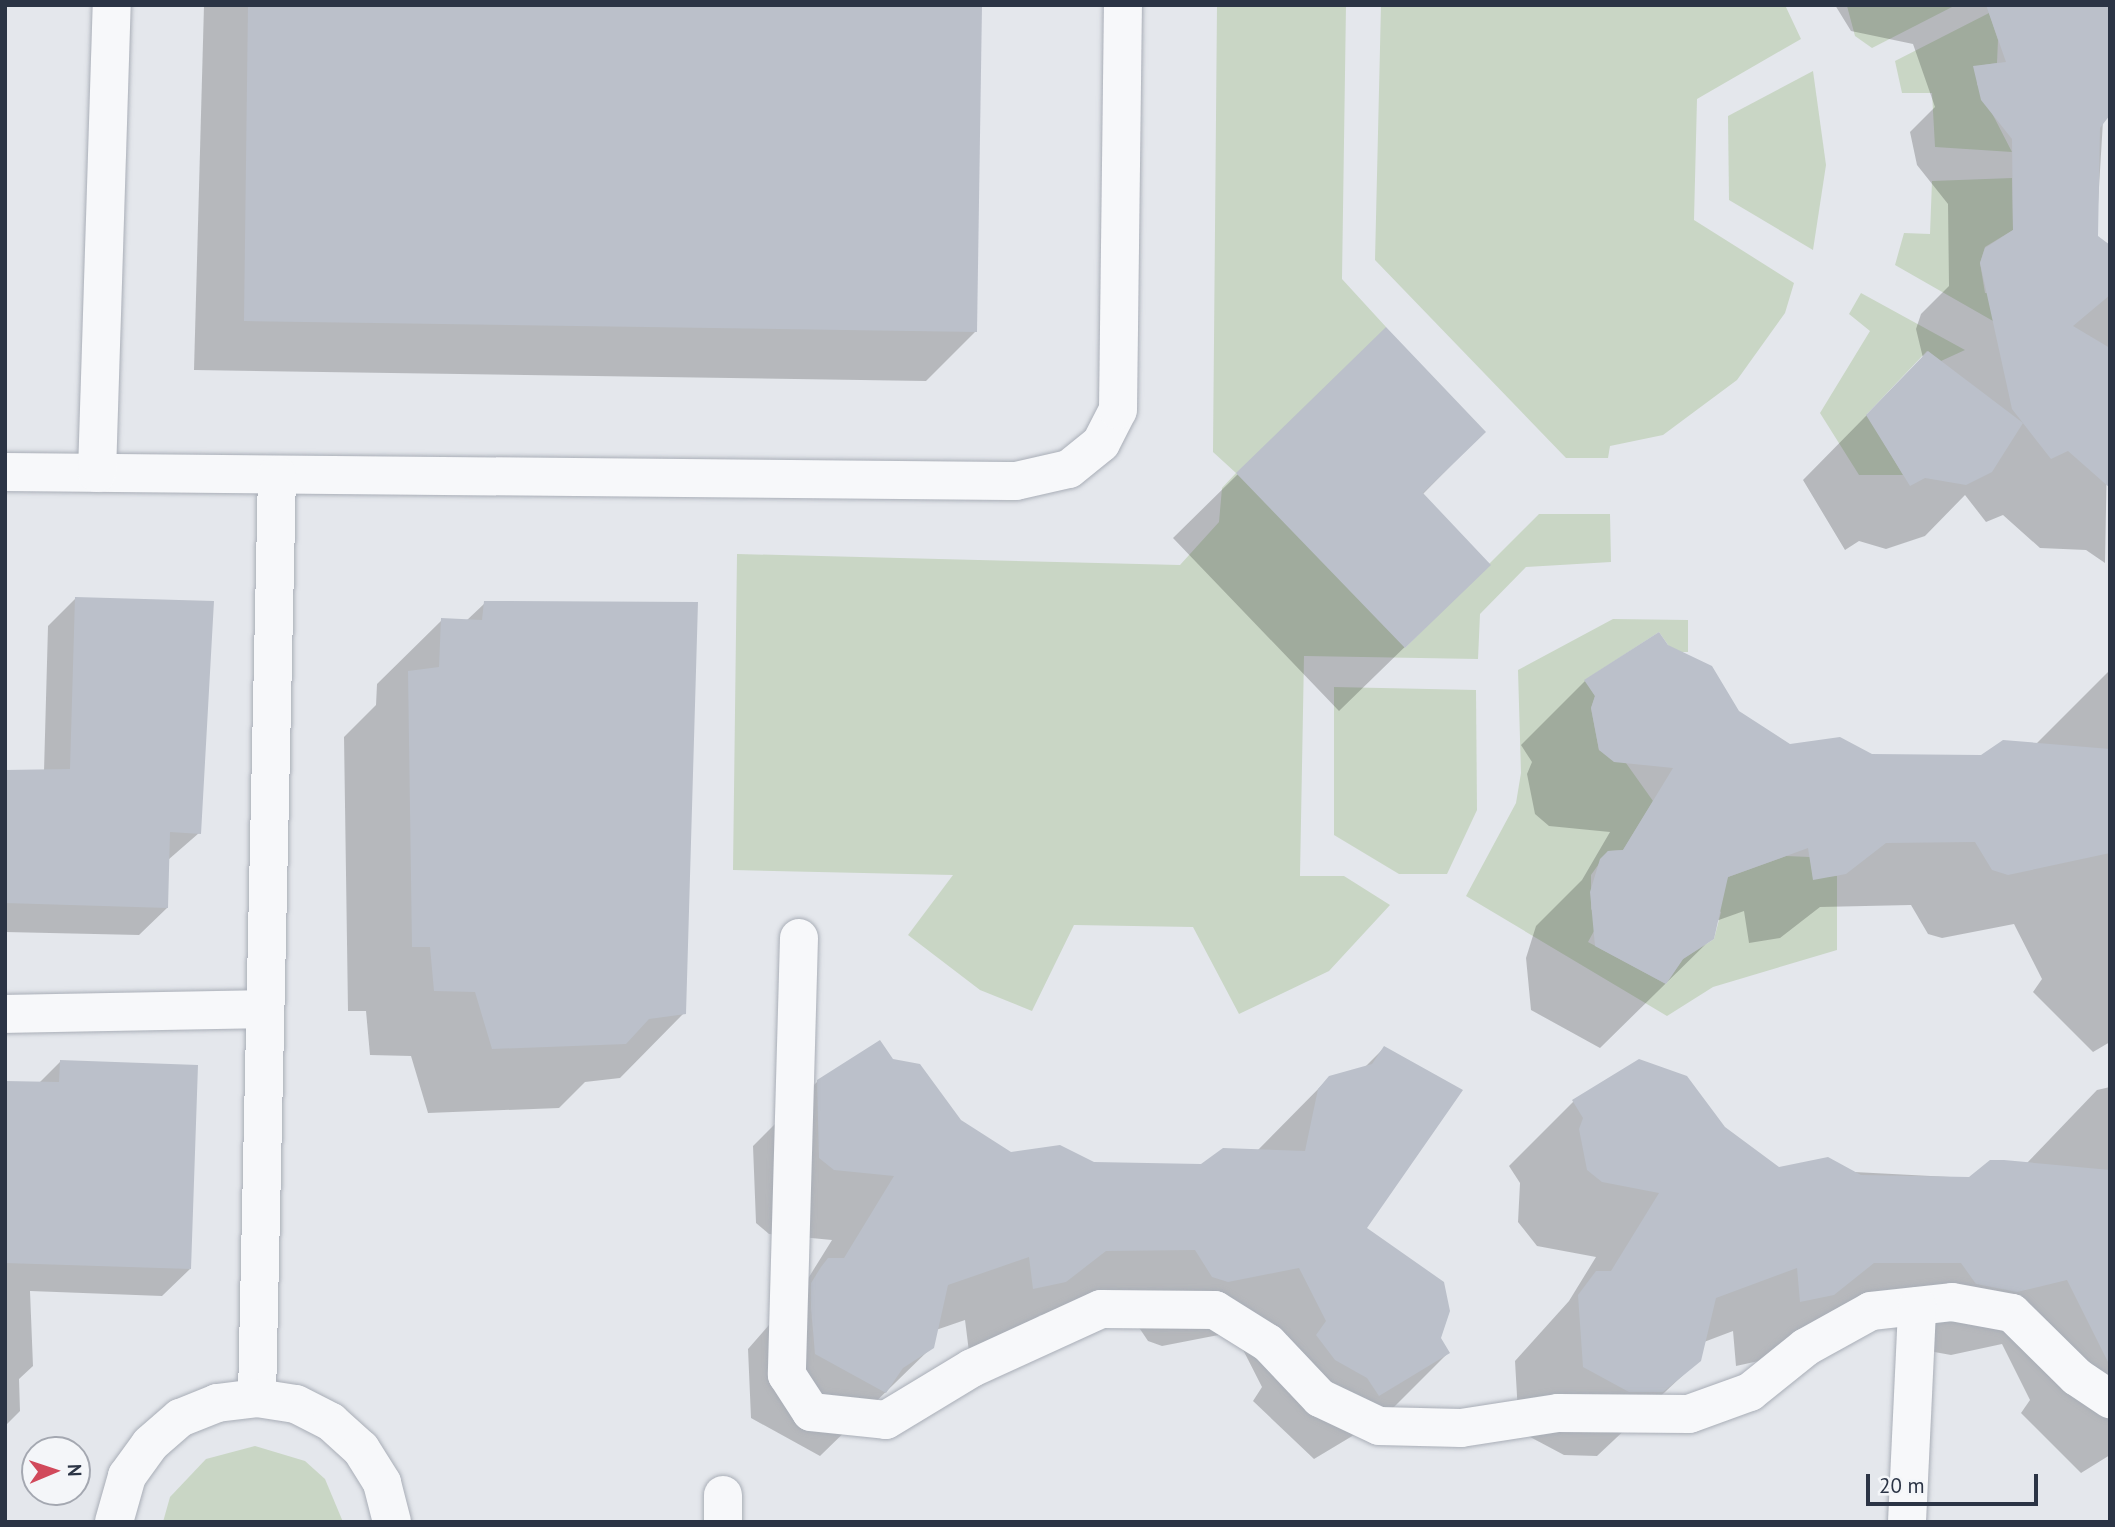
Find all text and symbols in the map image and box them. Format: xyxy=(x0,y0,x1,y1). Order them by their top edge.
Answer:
north arrow xyxy=(21,1436,91,1506)
scale bar xyxy=(1870,1460,2042,1504)
text: N xyxy=(63,1464,87,1477)
text: 20 m xyxy=(1879,1472,1925,1499)

